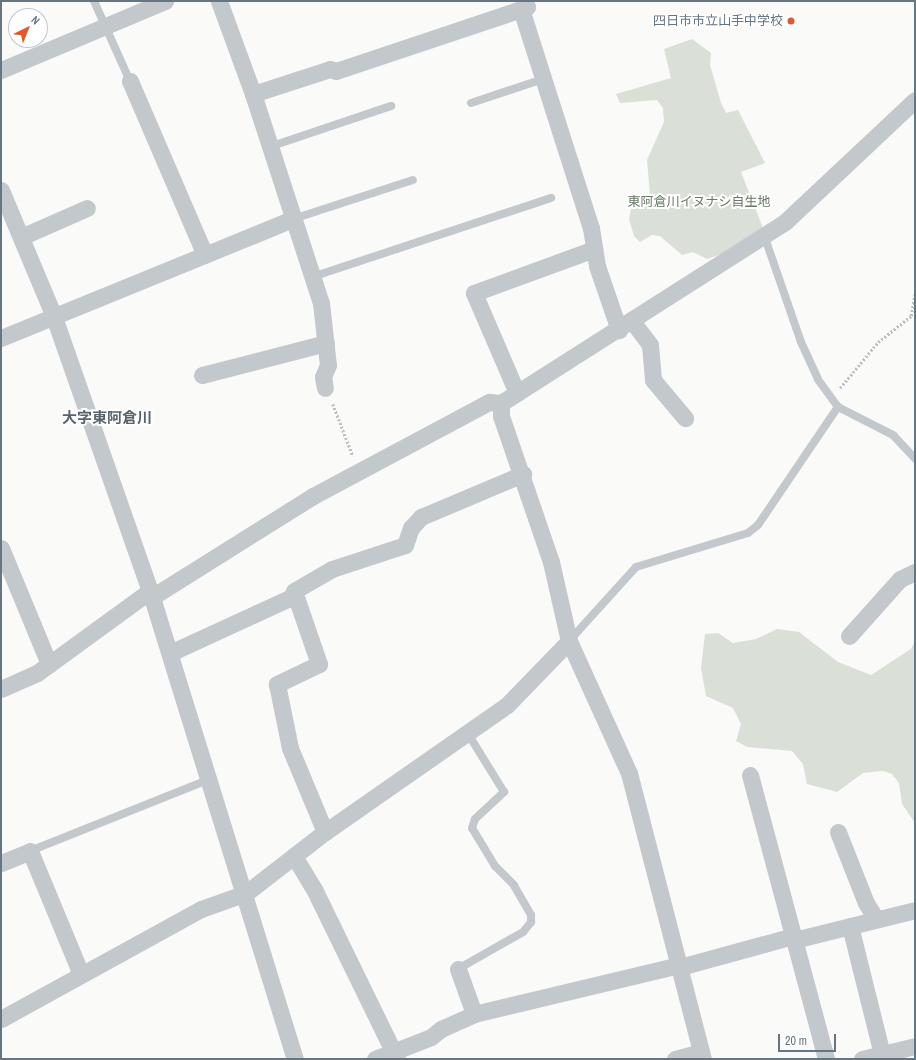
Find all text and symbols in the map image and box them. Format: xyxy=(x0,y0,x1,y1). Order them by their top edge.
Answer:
north arrow xyxy=(8,8,48,48)
text: N xyxy=(28,13,43,27)
place label: 四日市市立山手中学校 xyxy=(653,13,783,29)
marker: 四日市市立山手中学校 xyxy=(786,16,796,26)
park label: 東阿倉川イヌナシ自生地 xyxy=(628,194,770,210)
district label: 大字東阿倉川 xyxy=(62,409,152,427)
scale bar xyxy=(780,1026,838,1052)
text: 20 m xyxy=(785,1033,807,1049)

